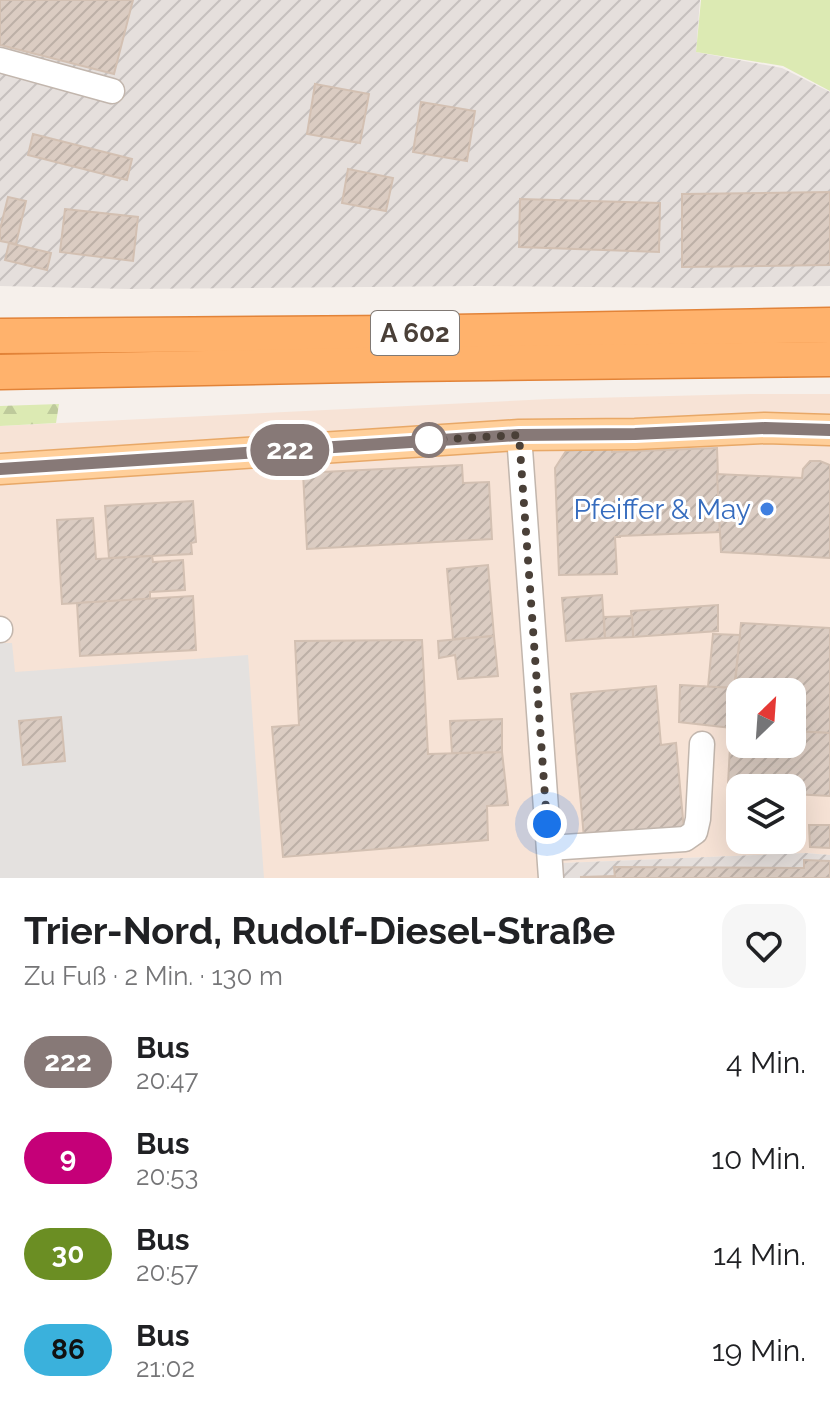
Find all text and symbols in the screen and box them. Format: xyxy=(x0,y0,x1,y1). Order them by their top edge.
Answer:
road number: A 602 xyxy=(371,311,459,355)
unlabelled marker xyxy=(412,423,446,457)
line badge: 222 xyxy=(244,424,336,476)
text: 222 xyxy=(266,433,314,466)
place label: Pfeiffer & May xyxy=(573,493,751,526)
marker: Pfeiffer & May xyxy=(758,500,776,518)
north arrow xyxy=(726,678,806,758)
map controls xyxy=(726,678,806,854)
button: layers xyxy=(726,774,806,854)
your location xyxy=(527,804,567,844)
button: heart xyxy=(722,904,806,988)
text: Trier-Nord, Rudolf-Diesel-Straße xyxy=(24,908,615,953)
text: Zu Fuß · 2 Min. · 130 m xyxy=(24,961,283,991)
text: Bus xyxy=(136,1030,190,1065)
text: 222 xyxy=(44,1045,92,1078)
text: 4 Min. xyxy=(726,1045,806,1080)
text: 20:47 xyxy=(136,1065,198,1095)
text: Bus xyxy=(136,1126,190,1161)
text: 9 xyxy=(60,1141,76,1174)
text: 10 Min. xyxy=(711,1141,806,1176)
text: 20:53 xyxy=(136,1161,198,1191)
text: Bus xyxy=(136,1222,190,1257)
text: 30 xyxy=(52,1237,84,1270)
text: 14 Min. xyxy=(713,1237,806,1272)
text: 20:57 xyxy=(136,1257,198,1287)
text: Bus xyxy=(136,1318,190,1353)
text: 86 xyxy=(51,1333,85,1366)
text: 19 Min. xyxy=(712,1333,806,1368)
text: 21:02 xyxy=(136,1353,195,1383)

